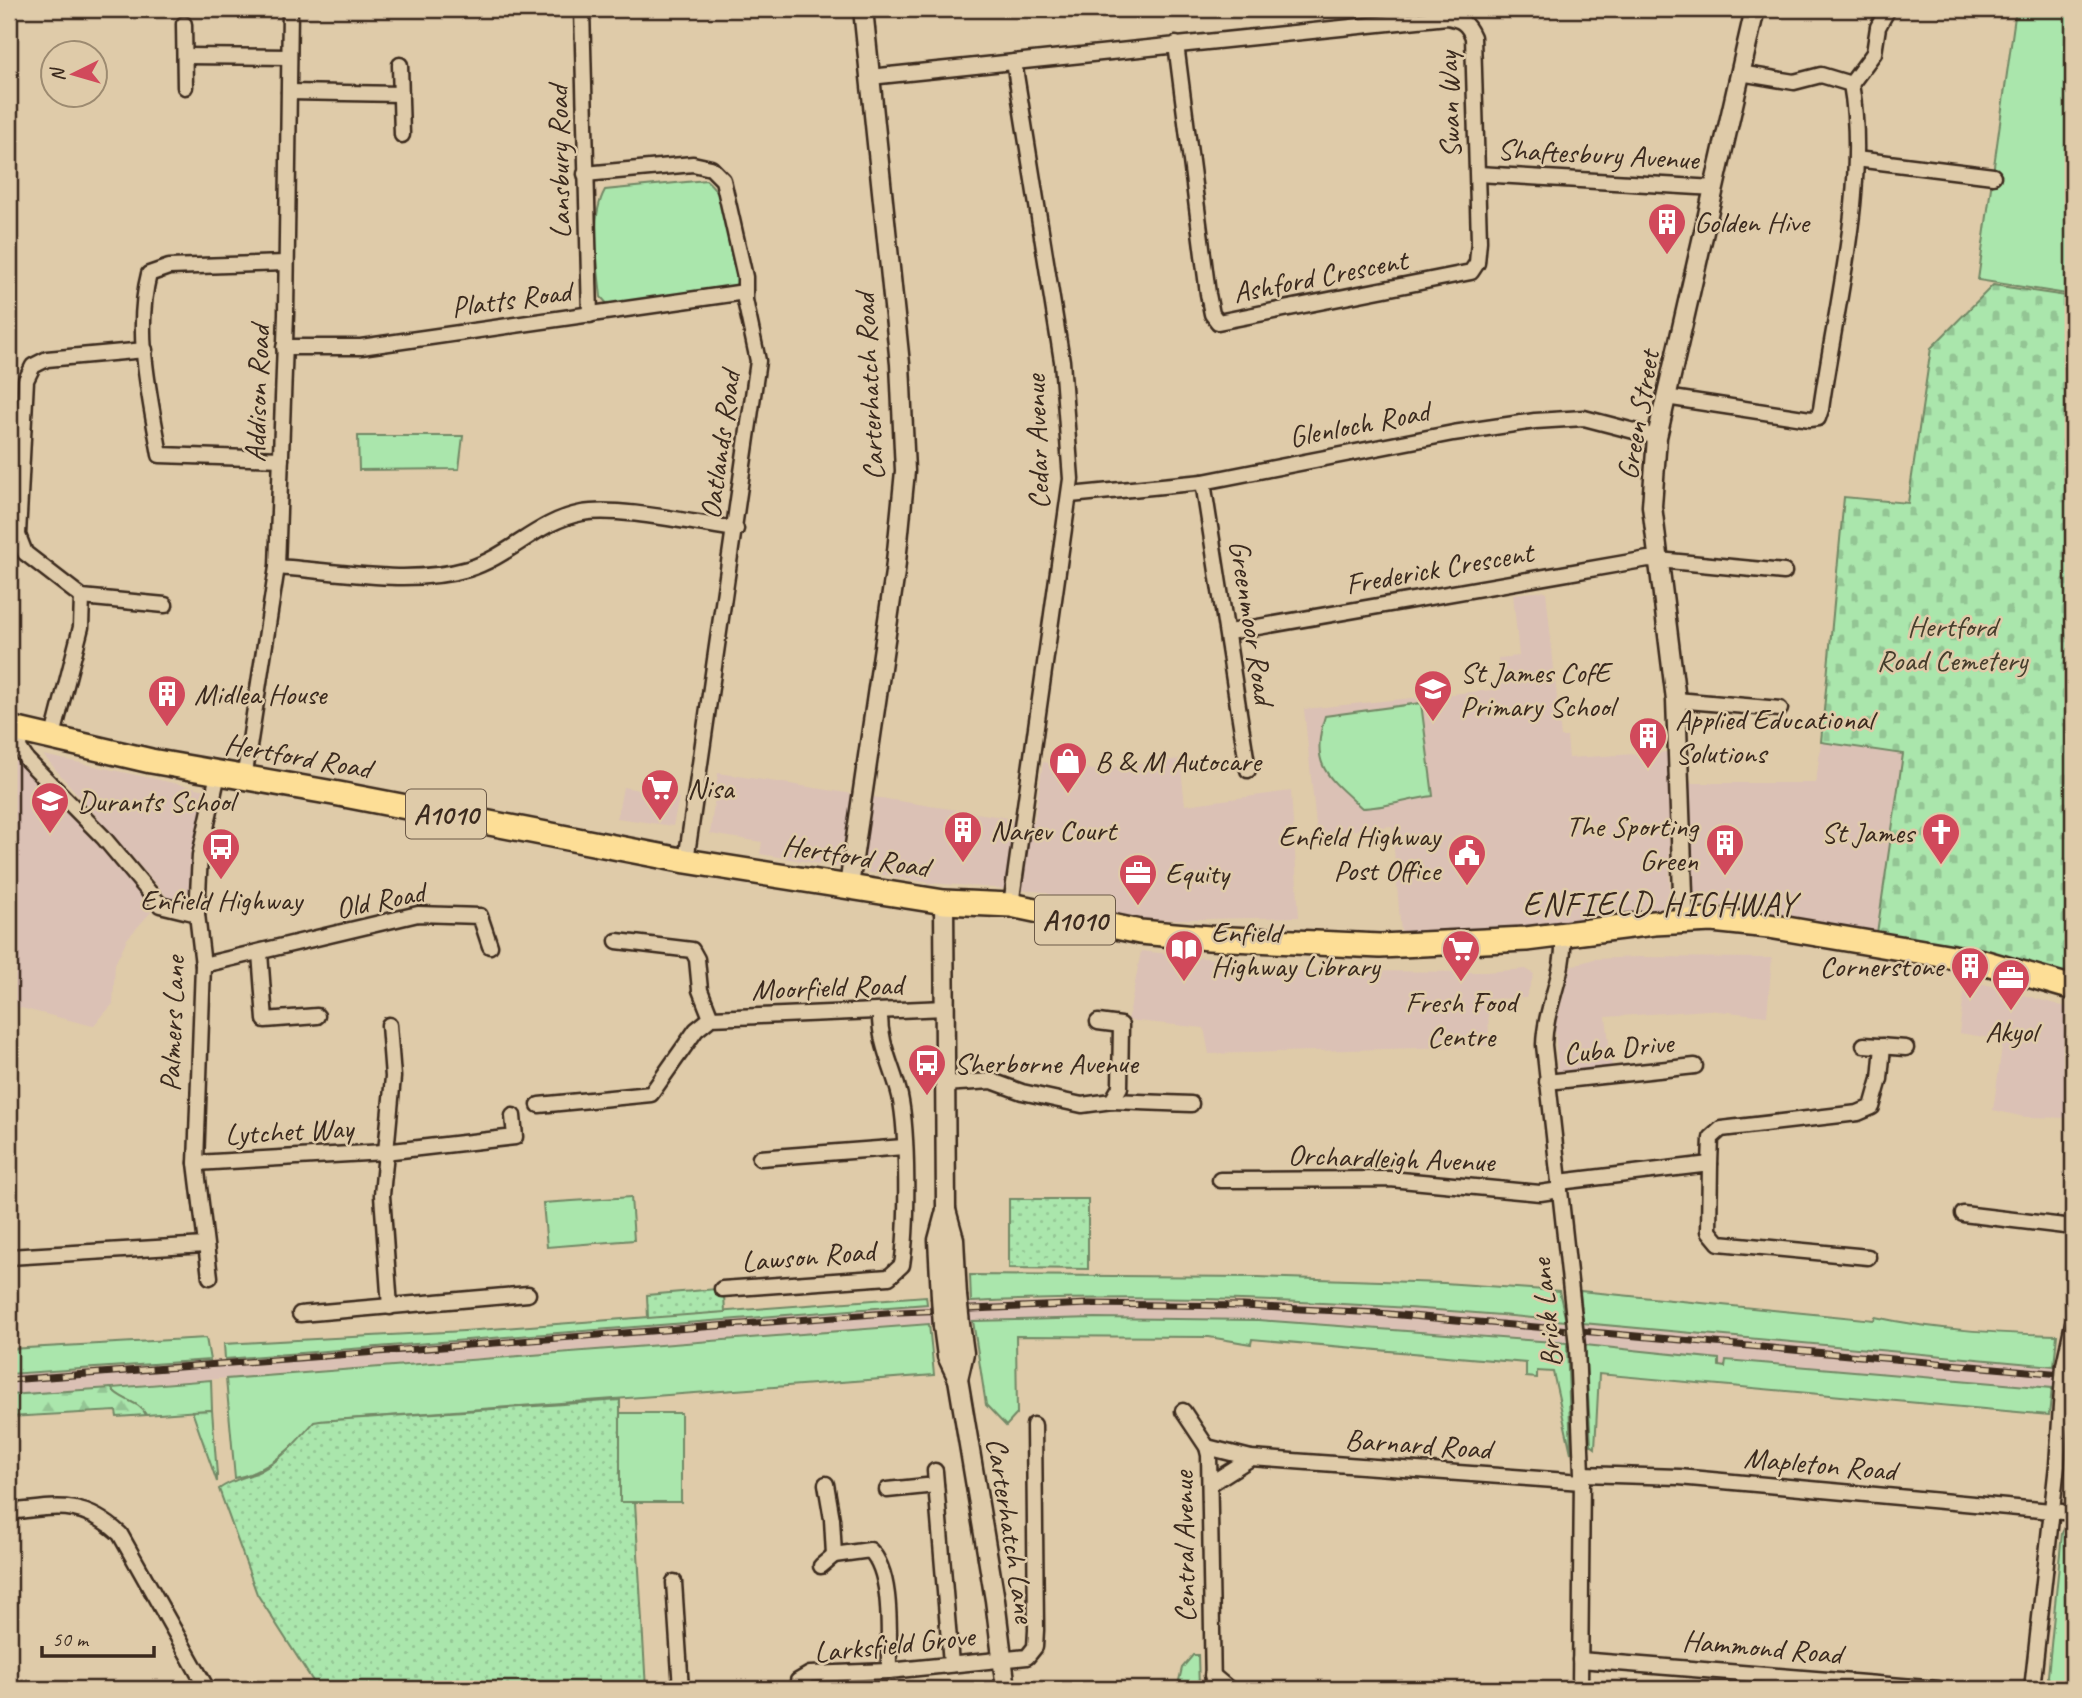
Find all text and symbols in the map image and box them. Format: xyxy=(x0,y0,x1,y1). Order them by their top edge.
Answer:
north arrow xyxy=(38,38,108,108)
street label: Swan Way xyxy=(1428,48,1470,159)
text: N xyxy=(45,65,71,82)
street label: Lansbury Road xyxy=(539,81,579,239)
street label: Shaftesbury Avenue xyxy=(1497,130,1702,178)
building icon: Golden Hive xyxy=(1646,201,1688,256)
place label: Golden Hive xyxy=(1694,203,1811,241)
street label: Ashford Crescent xyxy=(1230,240,1413,311)
street label: Platts Road xyxy=(449,271,577,326)
street label: Carterhatch Road xyxy=(845,288,893,482)
street label: Addison Road xyxy=(236,321,279,463)
street label: Green Street xyxy=(1608,344,1669,483)
street label: Oatlands Road xyxy=(691,364,750,521)
street label: Cedar Avenue xyxy=(1016,372,1058,510)
street label: Glenloch Road xyxy=(1286,391,1436,456)
street label: Frederick Crescent xyxy=(1342,532,1539,603)
street label: Greenmoor Road xyxy=(1220,538,1284,711)
park label: Hertford Road Cemetery xyxy=(1877,607,2029,679)
place label: St James CofE Primary School xyxy=(1460,653,1619,725)
school or university icon: St James CofE Primary School xyxy=(1412,668,1454,723)
building icon: Midlea House xyxy=(146,673,188,728)
place label: Midlea House xyxy=(194,675,328,713)
place label: Applied Educational Solutions xyxy=(1675,700,1878,772)
building icon: Applied Educational Solutions xyxy=(1627,715,1669,770)
street label: Hertford Road xyxy=(222,724,378,788)
shop icon: B & M Autocare xyxy=(1047,740,1089,795)
place label: B & M Autocare xyxy=(1095,742,1263,780)
supermarket icon: Nisa xyxy=(639,767,681,822)
place label: Nisa xyxy=(687,769,735,807)
school or university icon: Durants School xyxy=(29,780,71,835)
place label: Durants School xyxy=(77,782,239,820)
road number: A1010 xyxy=(406,790,486,838)
place label: The Sporting Green xyxy=(1566,807,1700,879)
building icon: Narev Court xyxy=(942,809,984,864)
place label: Narev Court xyxy=(990,811,1119,849)
church icon: St James xyxy=(1920,811,1962,866)
place label: St James xyxy=(1821,813,1917,851)
place label: Enfield Highway Post Office xyxy=(1278,817,1443,889)
building icon: The Sporting Green xyxy=(1704,822,1746,877)
bus stop icon: Enfield Highway xyxy=(200,826,242,881)
street label: Hertford Road xyxy=(780,826,936,887)
public building icon: Enfield Highway Post Office xyxy=(1446,832,1488,887)
office icon: Equity xyxy=(1117,852,1159,907)
place label: Equity xyxy=(1165,854,1232,892)
street label: Old Road xyxy=(332,872,432,927)
place label: Enfield Highway xyxy=(140,881,305,919)
district label: ENFIELD HIGHWAY xyxy=(1523,883,1802,925)
road number: A1010 xyxy=(1035,895,1115,944)
place label: Enfield Highway Library xyxy=(1211,913,1381,985)
library icon: Enfield Highway Library xyxy=(1163,928,1205,983)
supermarket icon: Fresh Food Centre xyxy=(1440,928,1482,983)
building icon: Cornerstone xyxy=(1949,945,1991,1000)
place label: Cornerstone xyxy=(1819,947,1945,985)
street label: Palmers Lane xyxy=(151,953,193,1092)
office icon: Akyol xyxy=(1990,957,2032,1012)
street label: Moorfield Road xyxy=(751,965,908,1009)
place label: Fresh Food Centre xyxy=(1405,983,1521,1055)
place label: Akyol xyxy=(1985,1012,2042,1050)
street label: Cuba Drive xyxy=(1561,1023,1677,1073)
bus stop icon: Sherborne Avenue xyxy=(906,1042,948,1097)
place label: Sherborne Avenue xyxy=(954,1044,1140,1082)
street label: Lytchet Way xyxy=(224,1109,357,1153)
street label: Orchardleigh Avenue xyxy=(1287,1135,1497,1181)
street label: Lawson Road xyxy=(740,1231,881,1281)
street label: Brick Lane xyxy=(1521,1255,1571,1369)
street label: Barnard Road xyxy=(1344,1420,1496,1468)
street label: Carterhatch Lane xyxy=(978,1435,1045,1627)
street label: Mapleton Road xyxy=(1742,1438,1902,1490)
street label: Central Avenue xyxy=(1164,1469,1204,1623)
scale bar xyxy=(42,1614,154,1658)
street label: Larksfield Grove xyxy=(812,1616,978,1671)
street label: Hammond Road xyxy=(1681,1621,1847,1673)
text: 50 m xyxy=(52,1626,90,1652)

